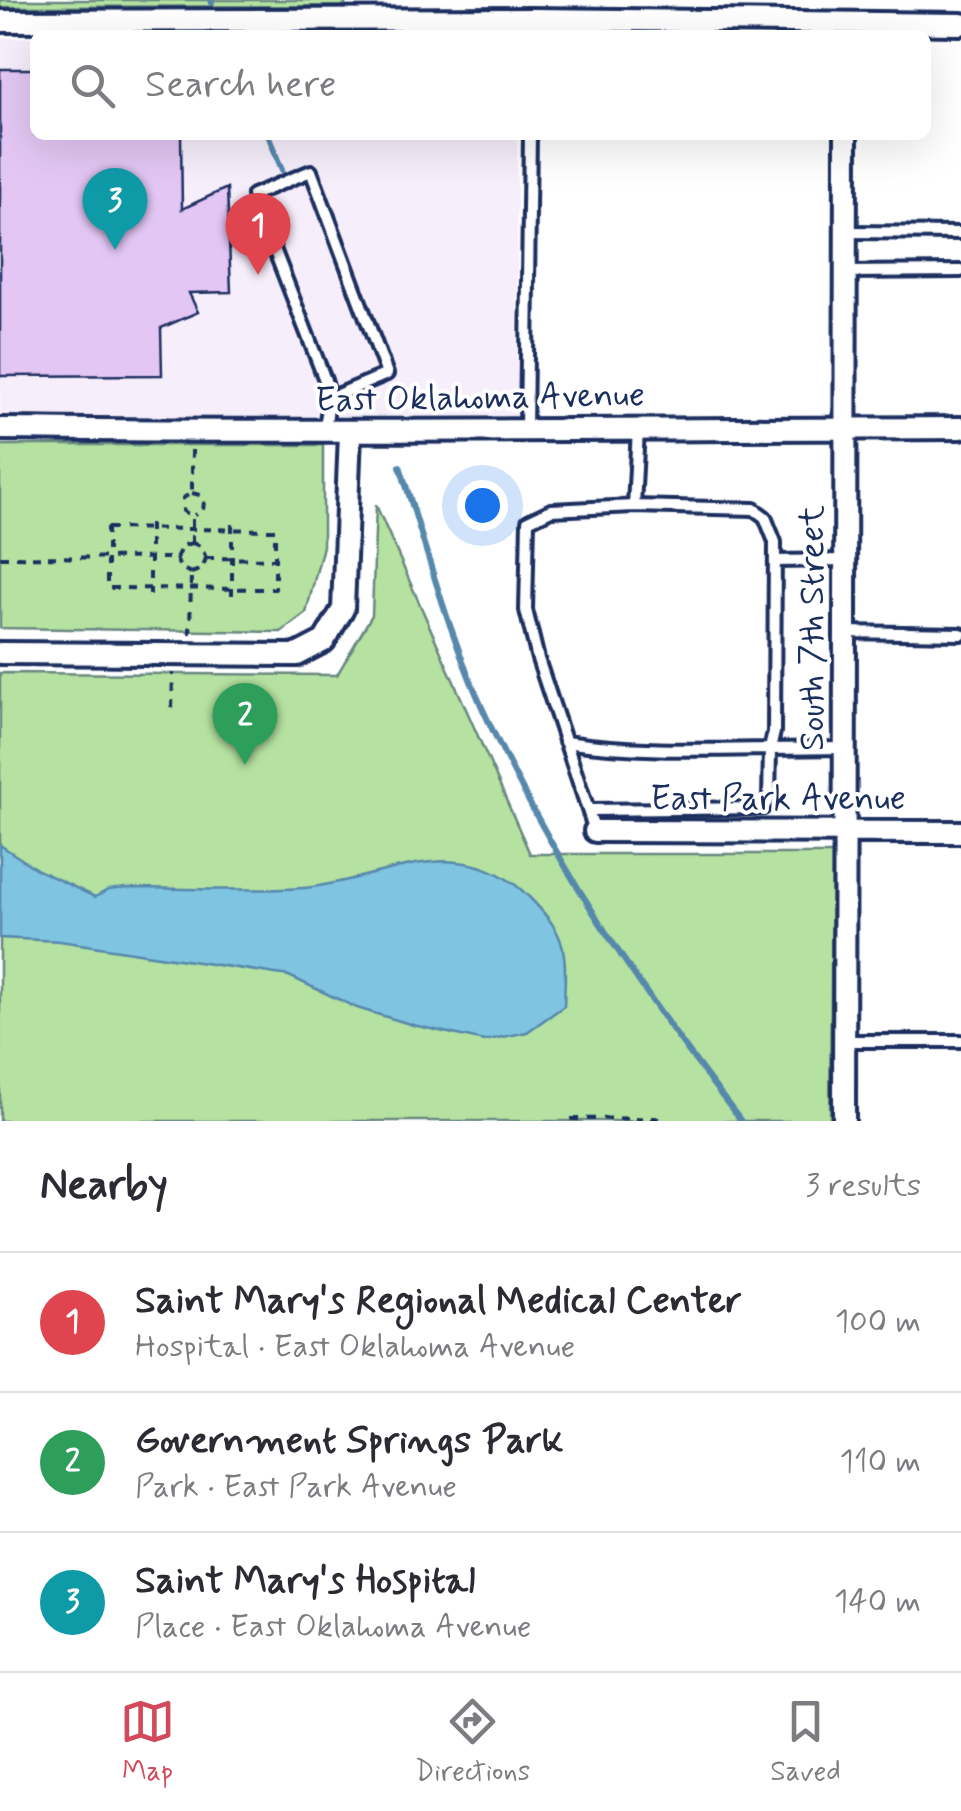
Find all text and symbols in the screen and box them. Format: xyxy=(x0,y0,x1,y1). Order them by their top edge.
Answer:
search box xyxy=(30,30,931,140)
icon: search xyxy=(65,58,120,113)
text: Search here xyxy=(145,61,336,110)
pin: 3 xyxy=(82,168,148,250)
pin: 1 xyxy=(226,192,290,275)
street label: East Oklahoma Avenue xyxy=(315,372,645,424)
your location xyxy=(457,480,508,531)
street label: South 7th Street xyxy=(790,505,836,751)
pin: 2 xyxy=(212,682,278,765)
street label: East Park Avenue xyxy=(650,776,906,822)
text: Nearby xyxy=(40,1159,168,1214)
text: 3 results xyxy=(805,1165,921,1207)
text: Saint Mary's Regional Medical Center xyxy=(135,1277,742,1326)
text: 1 xyxy=(65,1301,80,1343)
text: 100 m xyxy=(835,1301,921,1343)
text: Hospital · East Oklahoma Avenue xyxy=(135,1326,575,1368)
text: Government Springs Park xyxy=(135,1417,563,1466)
text: 2 xyxy=(65,1441,80,1483)
text: 110 m xyxy=(840,1441,921,1483)
text: Park · East Park Avenue xyxy=(135,1466,457,1508)
text: Saint Mary's Hospital xyxy=(135,1557,475,1606)
text: 3 xyxy=(65,1581,80,1623)
text: 140 m xyxy=(834,1581,921,1623)
text: Place · East Oklahoma Avenue xyxy=(135,1606,531,1648)
tab: Map xyxy=(120,1694,175,1791)
tab: Directions xyxy=(415,1694,530,1791)
tab: Saved xyxy=(770,1694,841,1791)

